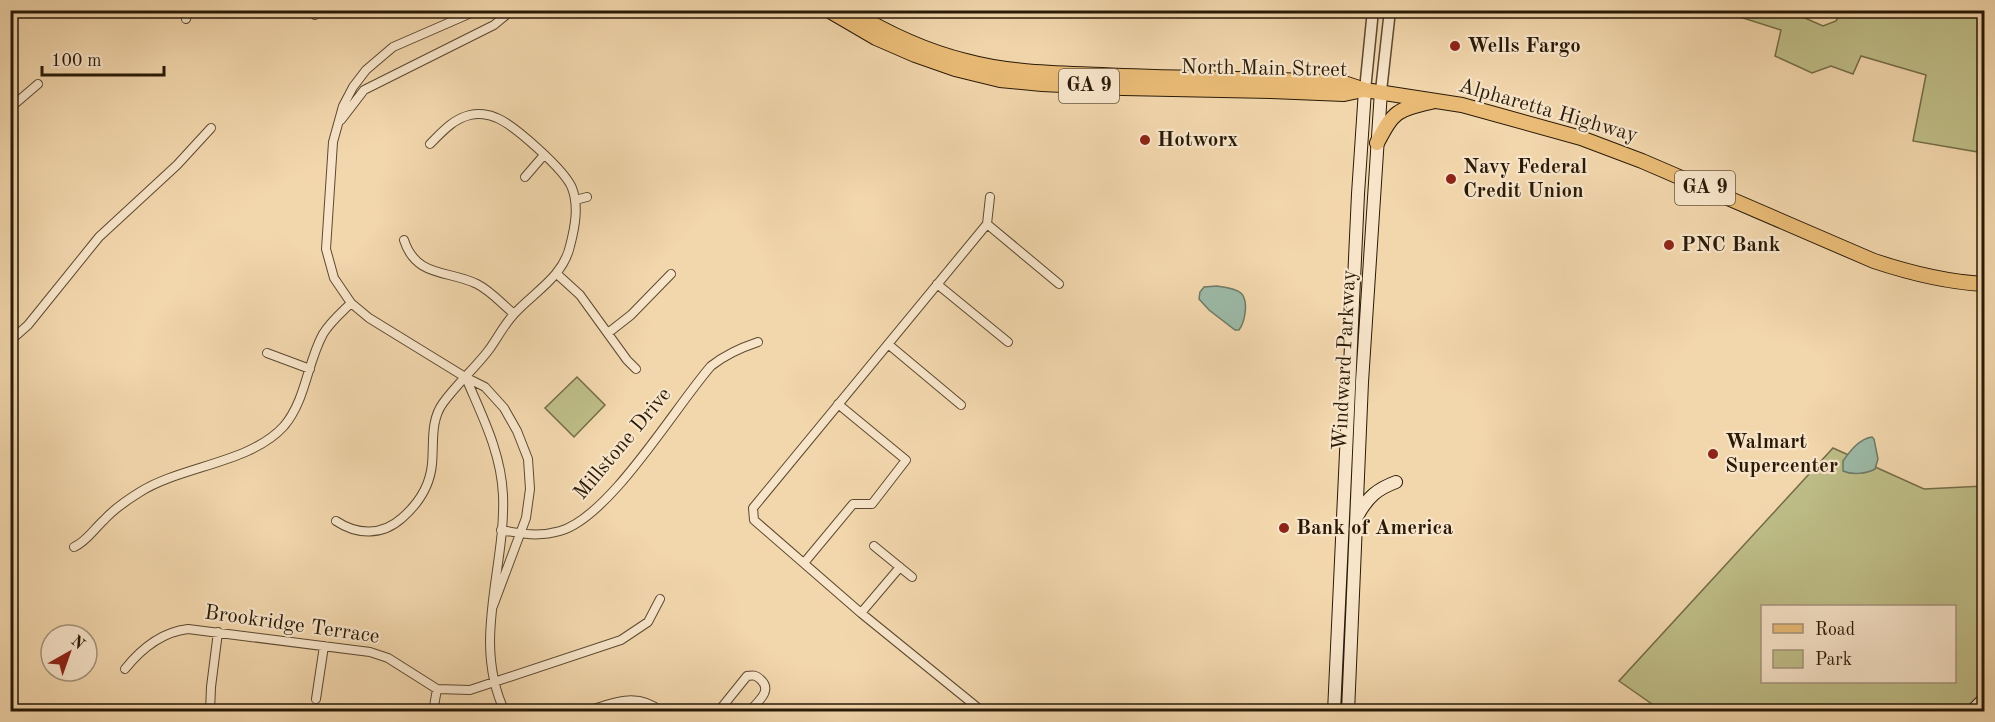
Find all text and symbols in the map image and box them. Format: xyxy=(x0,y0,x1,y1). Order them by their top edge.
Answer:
place label: Wells Fargo xyxy=(1467,36,1581,57)
scale bar xyxy=(42,39,164,77)
marker: Wells Fargo xyxy=(1448,39,1462,53)
text: 100 m xyxy=(51,52,102,70)
street label: North Main Street xyxy=(1181,57,1347,81)
road number: GA 9 xyxy=(1059,69,1119,103)
street label: Alpharetta Highway xyxy=(1456,75,1640,147)
place label: Hotworx xyxy=(1157,130,1238,151)
marker: Hotworx xyxy=(1138,133,1152,147)
place label: Navy Federal Credit Union xyxy=(1463,157,1587,202)
road number: GA 9 xyxy=(1675,171,1735,205)
marker: Navy Federal Credit Union xyxy=(1444,172,1458,186)
place label: PNC Bank xyxy=(1681,235,1781,256)
marker: PNC Bank xyxy=(1662,238,1676,252)
street label: Windward Parkway xyxy=(1330,269,1360,451)
street label: Millstone Drive xyxy=(570,384,676,504)
place label: Walmart Supercenter xyxy=(1725,432,1838,477)
marker: Walmart Supercenter xyxy=(1706,447,1720,461)
place label: Bank of America xyxy=(1296,518,1453,539)
marker: Bank of America xyxy=(1277,521,1291,535)
street label: Brookridge Terrace xyxy=(203,602,381,648)
legend xyxy=(1761,605,1956,683)
text: Road xyxy=(1815,621,1855,639)
north arrow xyxy=(39,623,99,683)
text: N xyxy=(68,633,88,654)
text: Park xyxy=(1815,651,1852,669)

